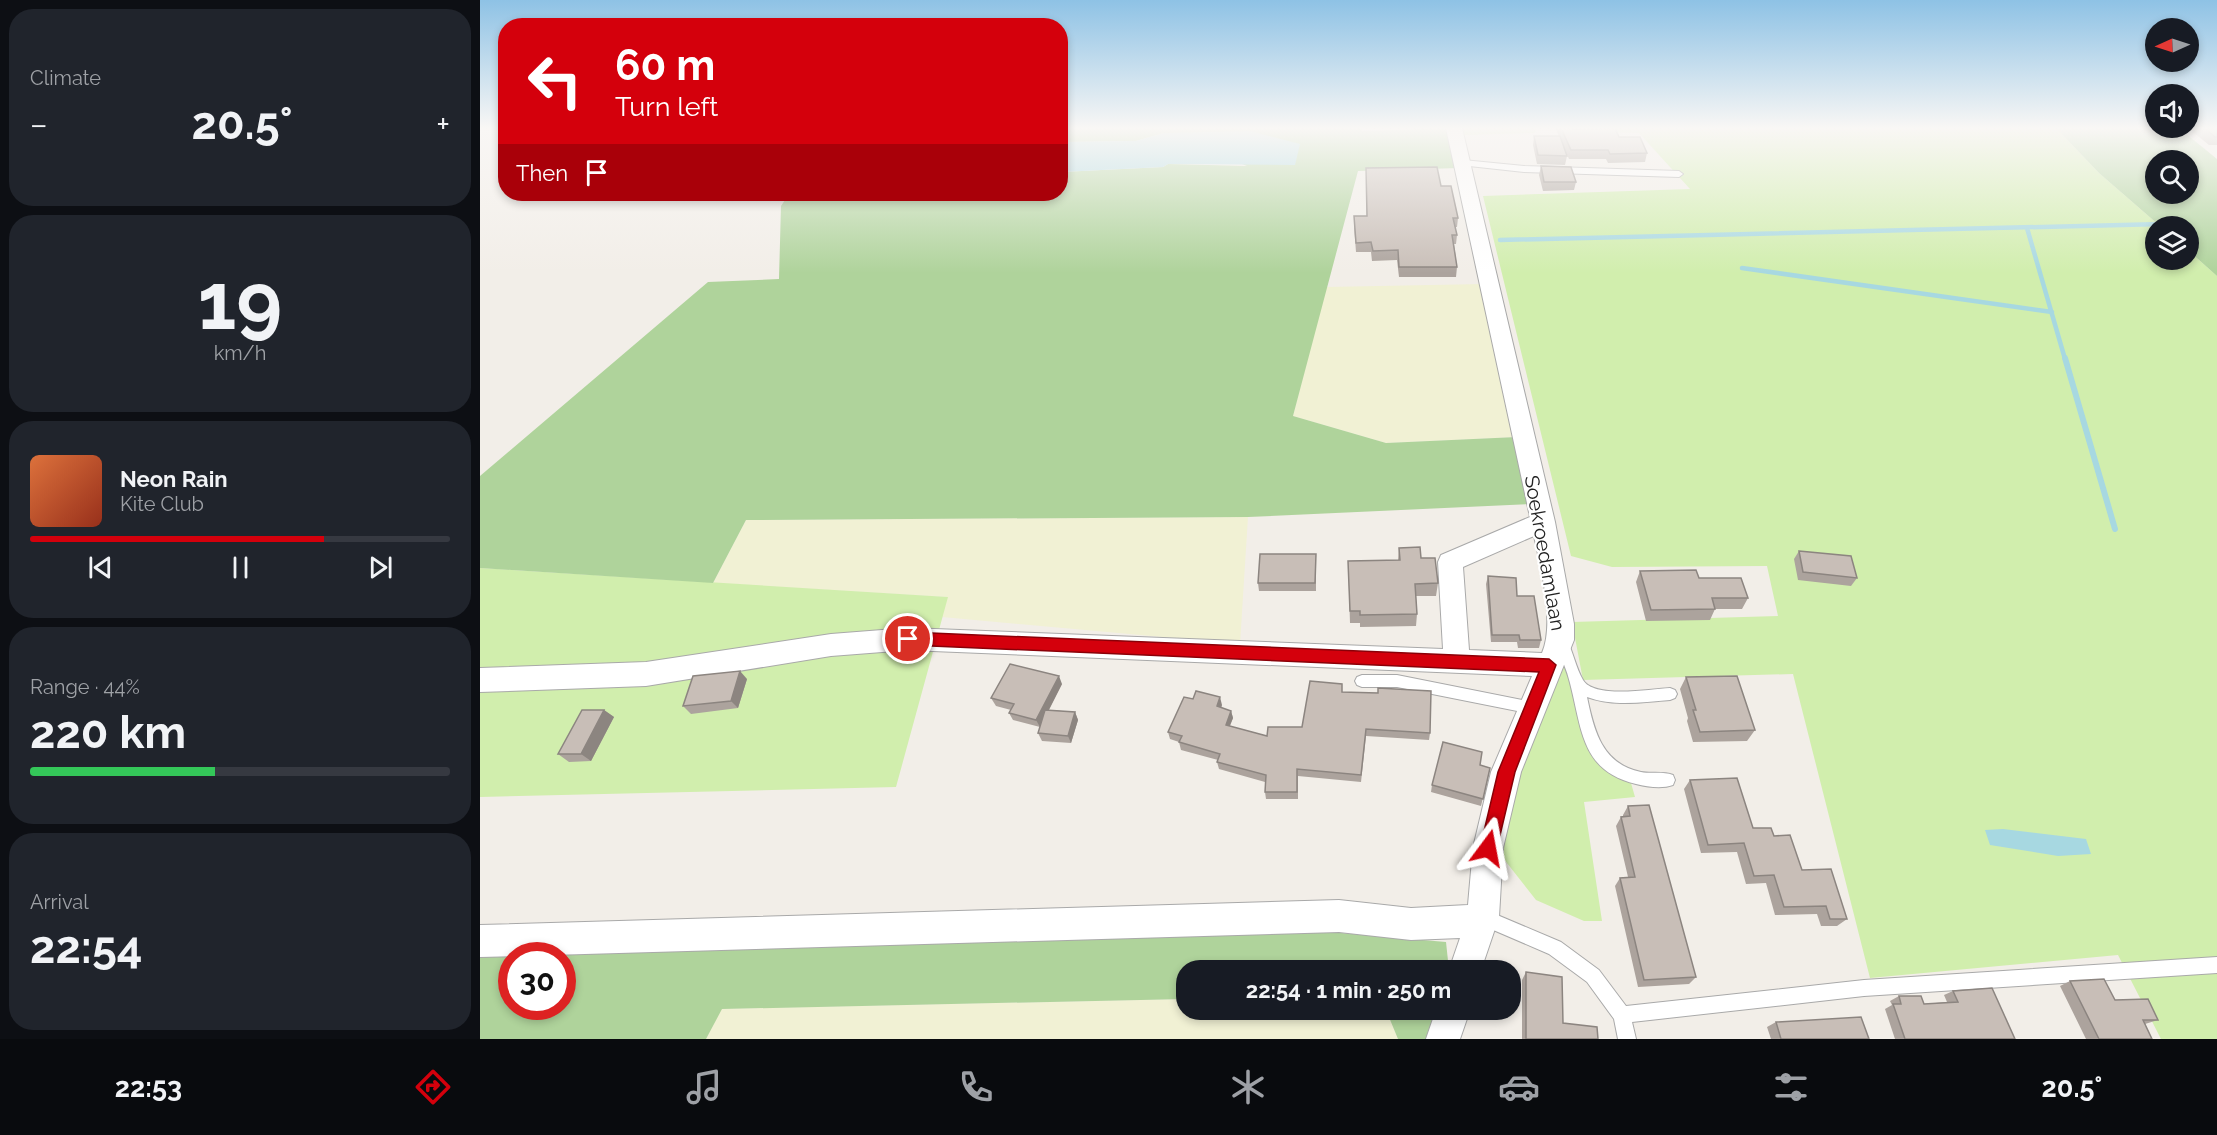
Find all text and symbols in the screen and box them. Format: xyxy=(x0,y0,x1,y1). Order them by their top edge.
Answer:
north arrow xyxy=(2145,18,2199,72)
map controls xyxy=(2145,18,2199,270)
text: 60 m xyxy=(615,41,715,90)
icon: left xyxy=(516,42,594,120)
text: Climate xyxy=(30,66,101,90)
button: sound xyxy=(2145,84,2199,138)
text: Turn left xyxy=(615,91,718,122)
text: 20.5° xyxy=(192,97,292,150)
text: − xyxy=(30,105,48,144)
text: + xyxy=(436,105,450,144)
button: search xyxy=(2145,150,2199,204)
icon: arrive xyxy=(580,156,613,189)
text: Then xyxy=(516,160,568,186)
button: layers xyxy=(2145,216,2199,270)
text: 19 xyxy=(198,256,282,347)
text: km/h xyxy=(214,341,266,365)
text: Neon Rain xyxy=(120,466,228,492)
street label: Soekroedamlaan xyxy=(1520,473,1570,633)
text: Kite Club xyxy=(120,492,204,516)
icon: previous xyxy=(84,551,117,584)
icon: pause xyxy=(224,551,257,584)
icon: next xyxy=(364,551,397,584)
pin xyxy=(882,613,933,664)
icon: arrive xyxy=(891,622,924,655)
text: Range · 44% xyxy=(30,675,140,699)
text: 220 km xyxy=(30,706,186,759)
position arrow xyxy=(1456,816,1520,880)
text: Arrival xyxy=(30,890,89,914)
text: 22:54 xyxy=(30,921,143,974)
speed limit sign: 30 xyxy=(498,942,576,1020)
text: 22:54 · 1 min · 250 m xyxy=(1246,977,1451,1003)
icon: directions xyxy=(412,1066,454,1108)
icon: music xyxy=(683,1066,725,1108)
icon: phone xyxy=(955,1066,997,1108)
icon: climate xyxy=(1227,1066,1269,1108)
icon: car xyxy=(1498,1066,1540,1108)
icon: filters xyxy=(1770,1066,1812,1108)
text: 22:53 xyxy=(115,1072,182,1103)
text: 20.5° xyxy=(2042,1072,2102,1103)

